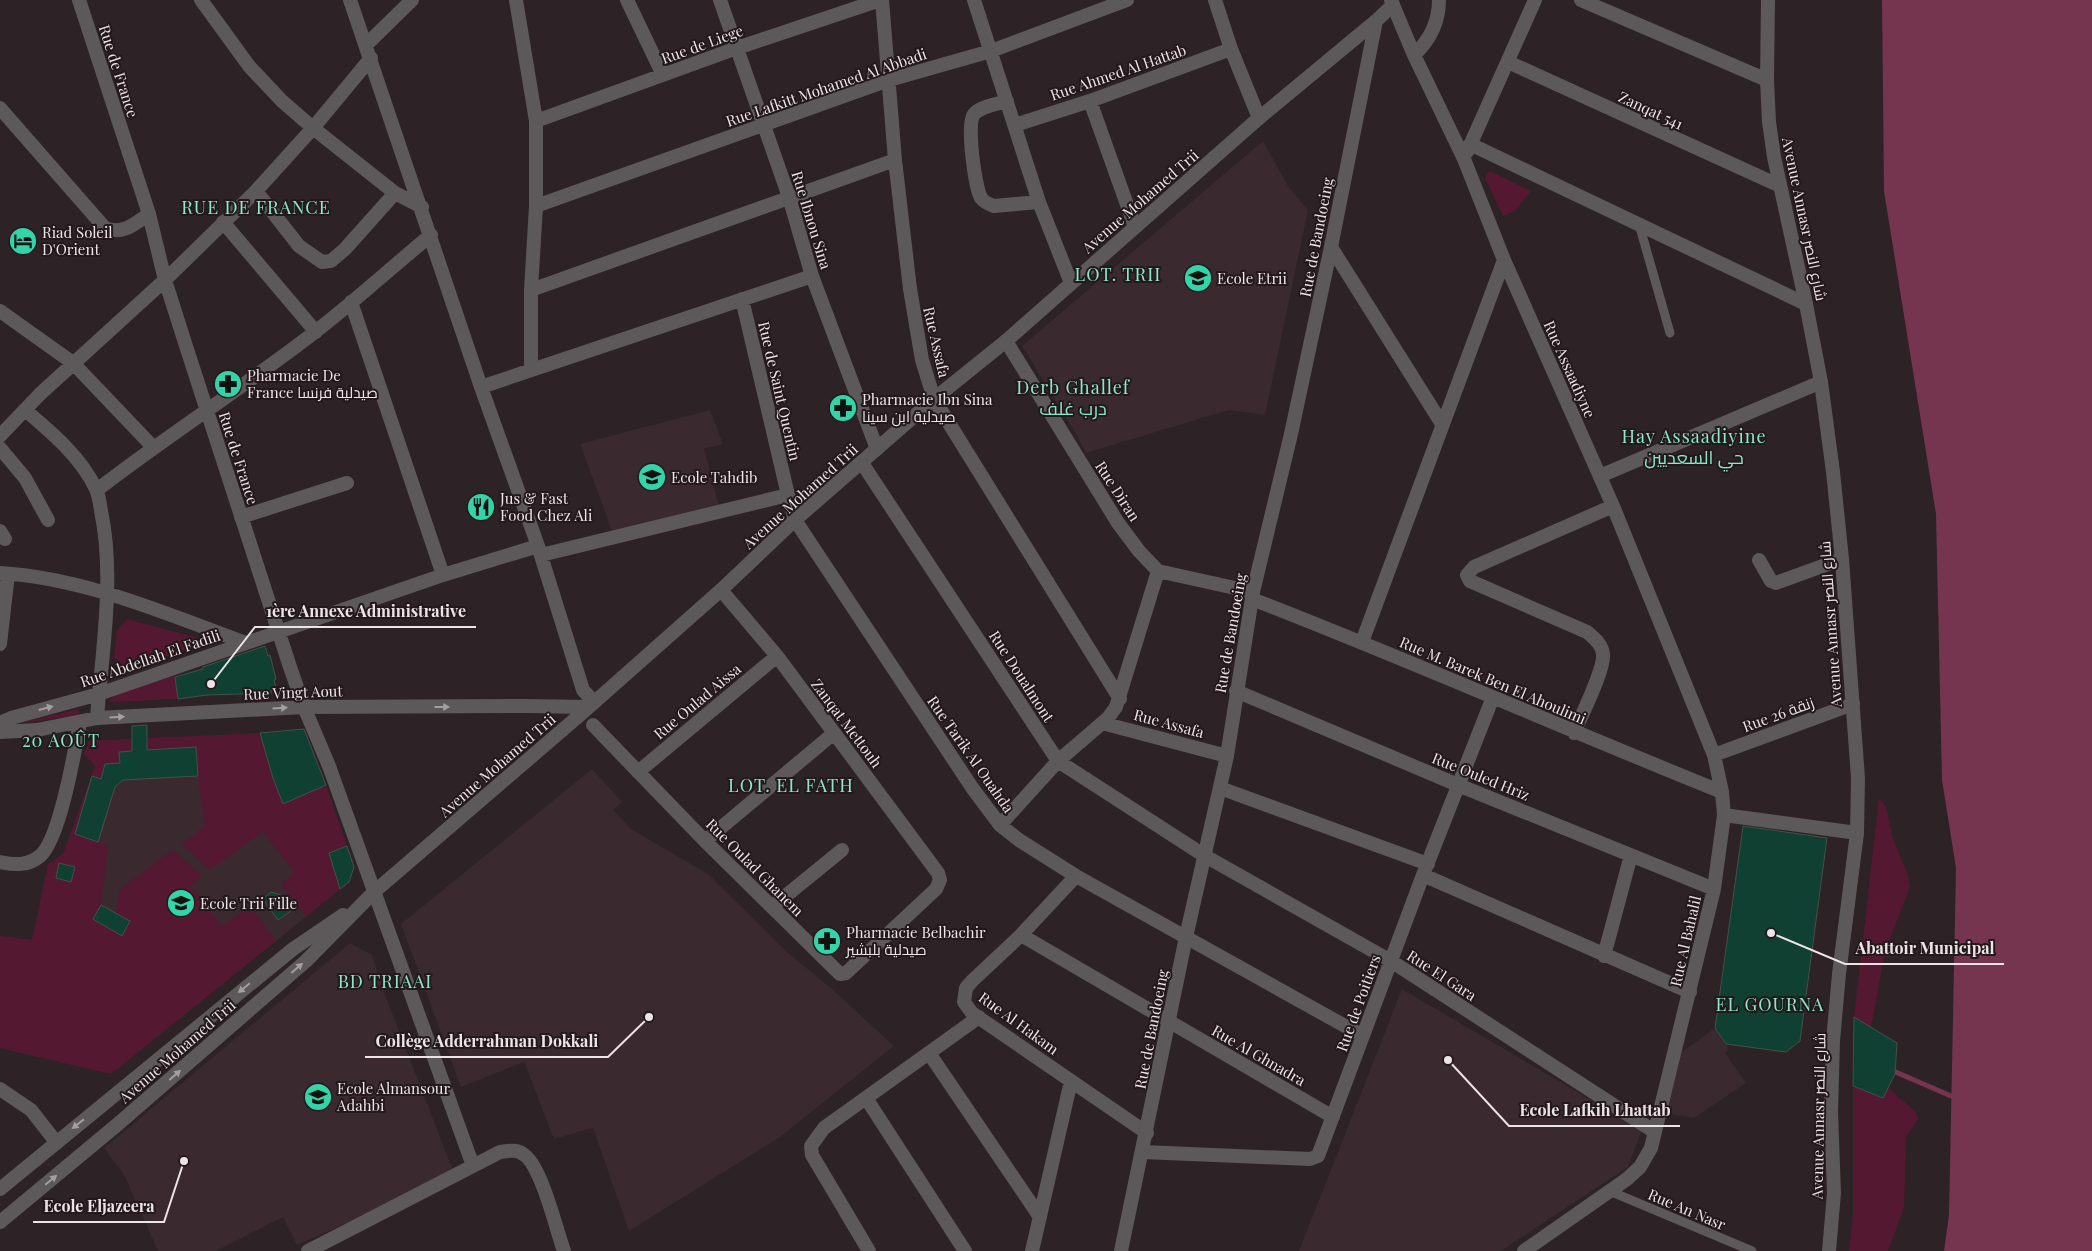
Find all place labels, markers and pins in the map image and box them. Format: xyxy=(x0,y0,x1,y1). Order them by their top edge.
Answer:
place label: Riad Soleil D'Orient xyxy=(42,222,113,259)
hotel icon: Riad Soleil D'Orient xyxy=(8,226,38,256)
school or university icon: Ecole Etrii xyxy=(1183,263,1213,293)
place label: Ecole Etrii xyxy=(1217,268,1287,288)
place label: Pharmacie De France صيدلية فرنسا xyxy=(247,365,378,402)
pharmacy icon: Pharmacie De France صيدلية فرنسا xyxy=(213,369,243,399)
place label: Pharmacie Ibn Sina صيدلية ابن سينا xyxy=(862,389,993,427)
pharmacy icon: Pharmacie Ibn Sina صيدلية ابن سينا xyxy=(828,393,858,423)
school or university icon: Ecole Tahdib xyxy=(637,462,667,492)
place label: Ecole Tahdib xyxy=(671,467,758,487)
place label: Jus & Fast Food Chez Ali xyxy=(499,488,593,525)
restaurant icon: Jus & Fast Food Chez Ali xyxy=(466,492,496,522)
callout: 1ère Annexe Administrative xyxy=(255,596,476,627)
school or university icon: Ecole Trii Fille xyxy=(166,888,196,918)
place label: Ecole Trii Fille xyxy=(200,893,297,913)
place label: Pharmacie Belbachir صيدلية بلبشير xyxy=(845,922,986,959)
pharmacy icon: Pharmacie Belbachir صيدلية بلبشير xyxy=(812,926,842,956)
callout: Abattoir Municipal xyxy=(1845,933,2004,964)
callout: Collège Adderrahman Dokkali xyxy=(365,1026,608,1057)
place label: Ecole Almansour Adahbi xyxy=(336,1078,451,1115)
school or university icon: Ecole Almansour Adahbi xyxy=(303,1082,333,1112)
callout: Ecole Lafkih Lhattab xyxy=(1509,1095,1680,1126)
callout: Ecole Eljazeera xyxy=(33,1191,164,1222)

